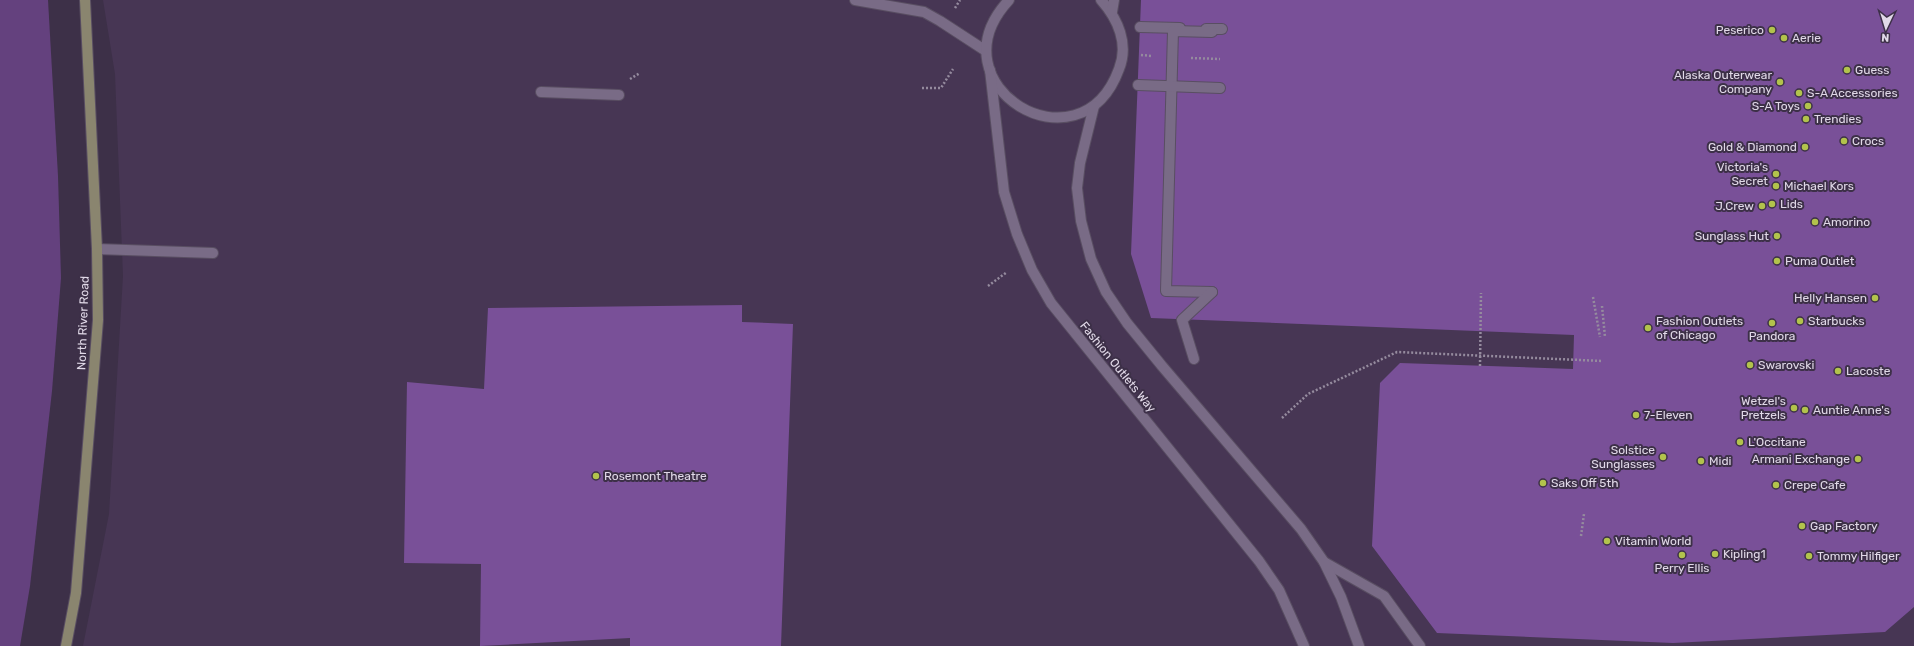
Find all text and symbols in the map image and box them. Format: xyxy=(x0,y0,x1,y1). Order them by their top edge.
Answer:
north arrow xyxy=(1866,8,1906,48)
place label: Peserico xyxy=(1716,23,1764,37)
marker: Peserico xyxy=(1767,25,1777,35)
place label: Aerie xyxy=(1792,31,1821,45)
text: N xyxy=(1881,31,1890,44)
marker: Aerie xyxy=(1779,33,1789,43)
place label: Guess xyxy=(1855,63,1889,77)
marker: Guess xyxy=(1842,65,1852,75)
place label: Alaska Outerwear Company xyxy=(1674,68,1772,96)
marker: Alaska Outerwear Company xyxy=(1775,77,1785,87)
place label: S-A Accessories xyxy=(1807,86,1898,100)
marker: S-A Accessories xyxy=(1794,88,1804,98)
place label: S-A Toys xyxy=(1752,99,1800,113)
marker: S-A Toys xyxy=(1803,101,1813,111)
place label: Trendies xyxy=(1814,112,1861,126)
marker: Trendies xyxy=(1801,114,1811,124)
place label: Crocs xyxy=(1852,134,1884,148)
marker: Crocs xyxy=(1839,136,1849,146)
place label: Gold & Diamond xyxy=(1708,140,1797,154)
marker: Gold & Diamond xyxy=(1800,142,1810,152)
place label: Victoria's Secret xyxy=(1717,160,1768,188)
marker: Victoria's Secret xyxy=(1771,169,1781,179)
place label: Michael Kors xyxy=(1784,179,1854,193)
marker: Michael Kors xyxy=(1771,181,1781,191)
place label: Lids xyxy=(1780,197,1803,211)
place label: J.Crew xyxy=(1715,199,1754,213)
marker: Lids xyxy=(1767,199,1777,209)
marker: J.Crew xyxy=(1757,201,1767,211)
place label: Amorino xyxy=(1823,215,1870,229)
marker: Amorino xyxy=(1810,217,1820,227)
place label: Sunglass Hut xyxy=(1695,229,1769,243)
marker: Sunglass Hut xyxy=(1772,231,1782,241)
place label: Puma Outlet xyxy=(1785,254,1855,268)
marker: Puma Outlet xyxy=(1772,256,1782,266)
street label: North River Road xyxy=(74,276,92,370)
place label: Helly Hansen xyxy=(1794,291,1867,305)
marker: Helly Hansen xyxy=(1870,293,1880,303)
place label: Fashion Outlets of Chicago xyxy=(1656,314,1743,342)
place label: Starbucks xyxy=(1808,314,1865,328)
marker: Starbucks xyxy=(1795,316,1805,326)
marker: Pandora xyxy=(1767,318,1777,328)
street label: Fashion Outlets Way xyxy=(1077,319,1159,415)
marker: Fashion Outlets of Chicago xyxy=(1643,323,1653,333)
place label: Pandora xyxy=(1749,329,1795,343)
place label: Swarovski xyxy=(1758,358,1814,372)
marker: Swarovski xyxy=(1745,360,1755,370)
place label: Lacoste xyxy=(1846,364,1891,378)
marker: Lacoste xyxy=(1833,366,1843,376)
place label: Wetzel's Pretzels xyxy=(1741,394,1786,422)
marker: Wetzel's Pretzels xyxy=(1789,403,1799,413)
place label: Auntie Anne's xyxy=(1813,403,1890,417)
marker: Auntie Anne's xyxy=(1800,405,1810,415)
place label: 7-Eleven xyxy=(1644,408,1693,422)
marker: 7-Eleven xyxy=(1631,410,1641,420)
place label: L'Occitane xyxy=(1748,435,1806,449)
marker: L'Occitane xyxy=(1735,437,1745,447)
place label: Solstice Sunglasses xyxy=(1591,443,1655,471)
marker: Solstice Sunglasses xyxy=(1658,452,1668,462)
place label: Armani Exchange xyxy=(1752,452,1850,466)
place label: Midi xyxy=(1709,454,1732,468)
marker: Armani Exchange xyxy=(1853,454,1863,464)
marker: Midi xyxy=(1696,456,1706,466)
place label: Rosemont Theatre xyxy=(604,469,707,483)
marker: Rosemont Theatre xyxy=(591,471,601,481)
place label: Saks Off 5th xyxy=(1551,476,1618,490)
marker: Saks Off 5th xyxy=(1538,478,1548,488)
place label: Crepe Cafe xyxy=(1784,478,1846,492)
marker: Crepe Cafe xyxy=(1771,480,1781,490)
place label: Gap Factory xyxy=(1810,519,1878,533)
marker: Gap Factory xyxy=(1797,521,1807,531)
place label: Vitamin World xyxy=(1615,534,1692,548)
marker: Vitamin World xyxy=(1602,536,1612,546)
place label: Kipling1 xyxy=(1723,547,1766,561)
marker: Kipling1 xyxy=(1710,549,1720,559)
place label: Tommy Hilfiger xyxy=(1817,549,1900,563)
marker: Perry Ellis xyxy=(1677,550,1687,560)
marker: Tommy Hilfiger xyxy=(1804,551,1814,561)
place label: Perry Ellis xyxy=(1655,561,1709,575)

